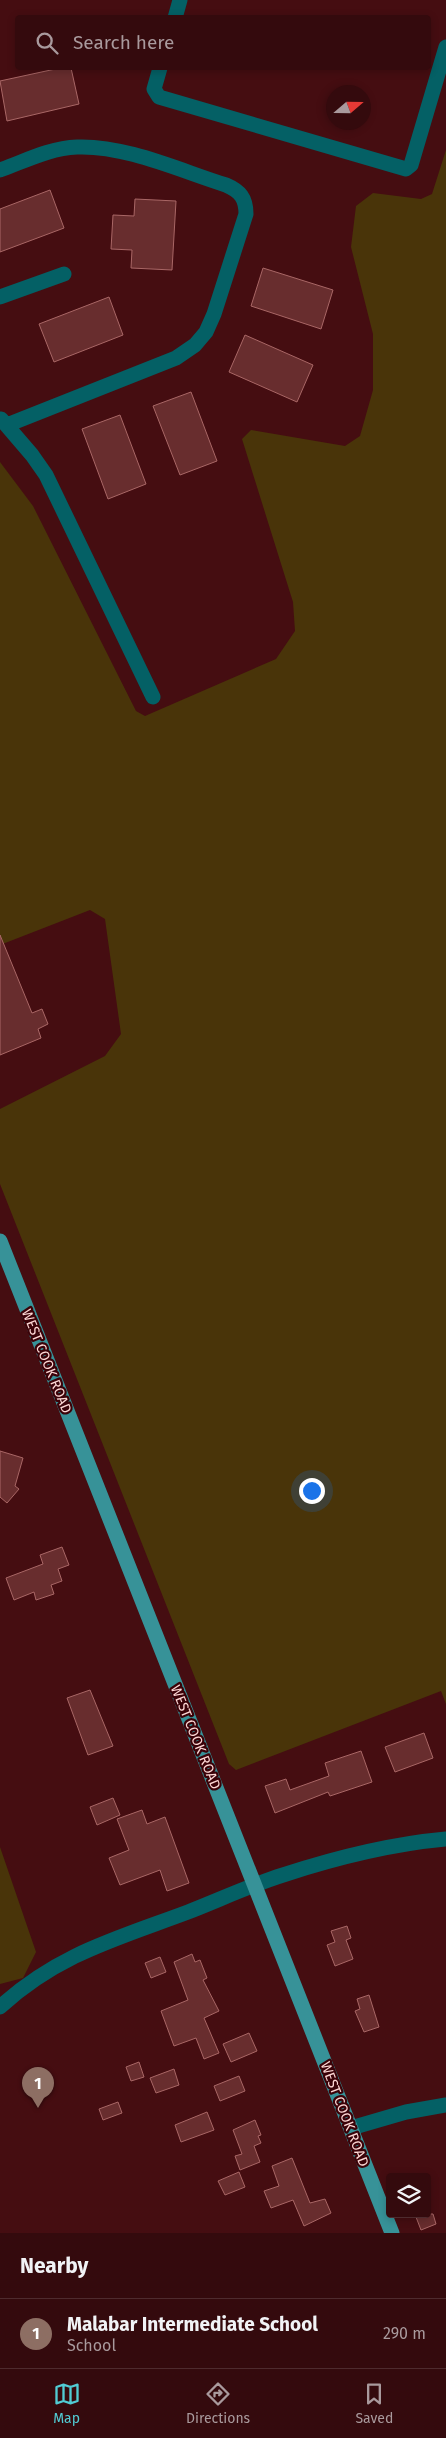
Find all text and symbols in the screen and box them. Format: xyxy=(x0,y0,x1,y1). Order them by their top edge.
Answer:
search box xyxy=(15,15,431,70)
icon: search xyxy=(33,29,61,57)
text: Search here xyxy=(73,31,174,54)
north arrow xyxy=(326,85,371,130)
street label: WEST COOK ROAD xyxy=(18,1307,75,1416)
your location xyxy=(299,1478,325,1504)
street label: WEST COOK ROAD xyxy=(167,1683,224,1792)
street label: WEST COOK ROAD xyxy=(317,2059,372,2169)
pin: 1 xyxy=(22,2067,54,2108)
map controls xyxy=(386,2173,431,2218)
button: layers xyxy=(386,2173,431,2218)
text: Nearby xyxy=(20,2253,88,2279)
text: Malabar Intermediate School xyxy=(67,2313,318,2336)
text: 1 xyxy=(32,2324,40,2343)
text: 290 m xyxy=(383,2324,426,2343)
text: School xyxy=(67,2336,116,2355)
tab: Map xyxy=(53,2380,81,2427)
tab: Directions xyxy=(186,2380,250,2427)
tab: Saved xyxy=(355,2380,393,2427)

